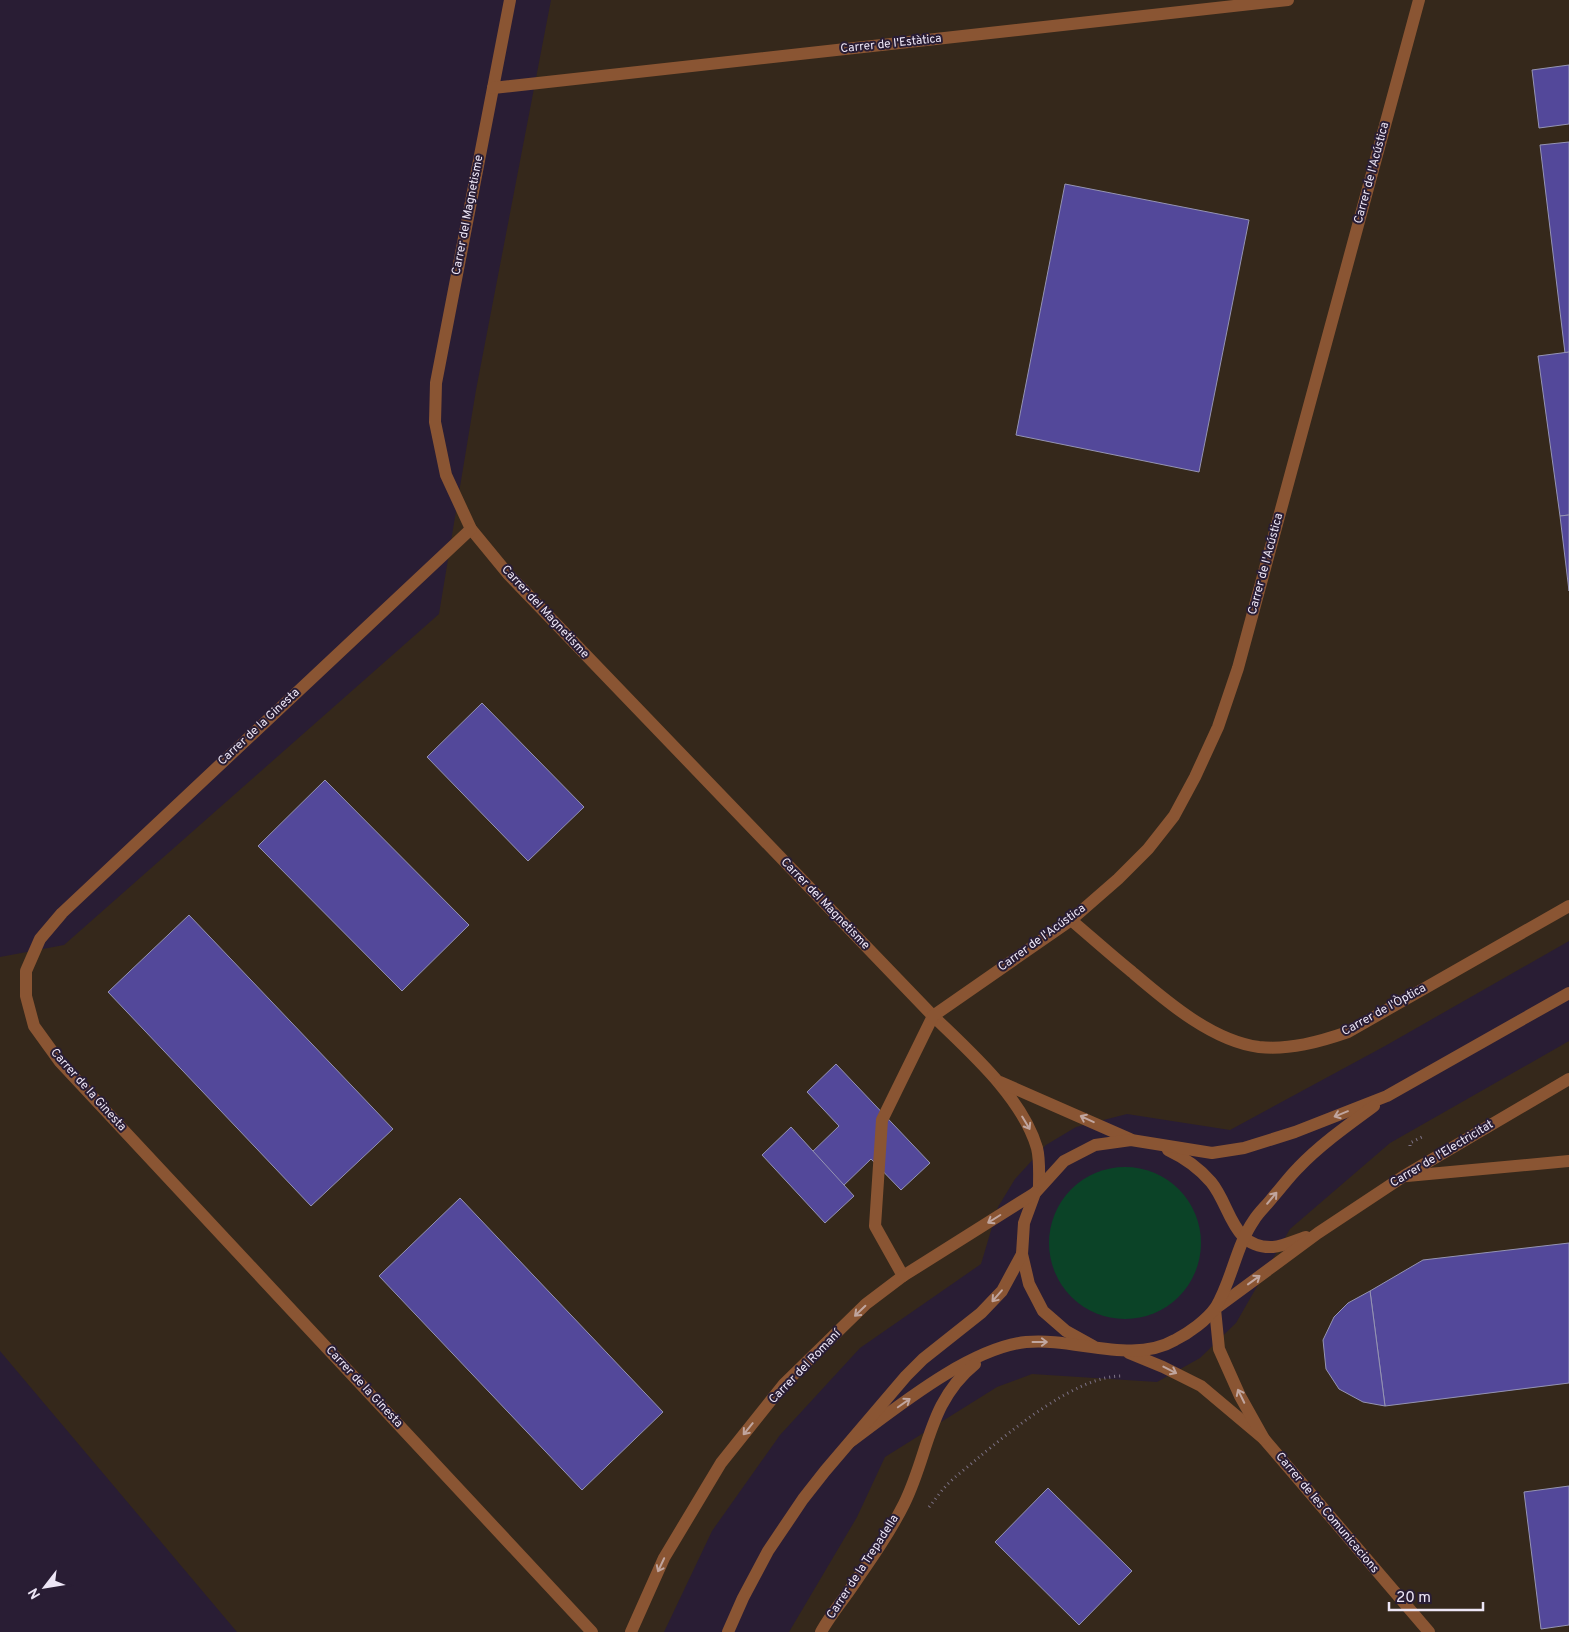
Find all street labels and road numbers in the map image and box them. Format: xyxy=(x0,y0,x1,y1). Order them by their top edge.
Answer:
street label: Carrer de l'Estàtica xyxy=(840,31,942,57)
street label: Carrer de l'Acústica xyxy=(1351,120,1393,226)
street label: Carrer del Magnetisme xyxy=(448,154,488,276)
street label: Carrer de l'Acústica xyxy=(1245,511,1287,617)
street label: Carrer del Magnetisme xyxy=(498,562,592,662)
street label: Carrer de la Ginesta xyxy=(215,685,303,769)
street label: Carrer del Magnetisme xyxy=(777,855,873,953)
street label: Carrer de l'Acústica xyxy=(995,901,1089,975)
street label: Carrer de l'Òptica xyxy=(1339,980,1429,1040)
street label: Carrer de la Ginesta xyxy=(46,1045,130,1135)
street label: Carrer de l'Electricitat xyxy=(1387,1117,1497,1191)
street label: Carrer del Romaní xyxy=(765,1326,845,1408)
street label: Carrer de la Ginesta xyxy=(322,1343,406,1431)
street label: Carrer de les Comunicacions xyxy=(1272,1449,1382,1577)
street label: Carrer de la Trepadella xyxy=(823,1512,903,1622)

